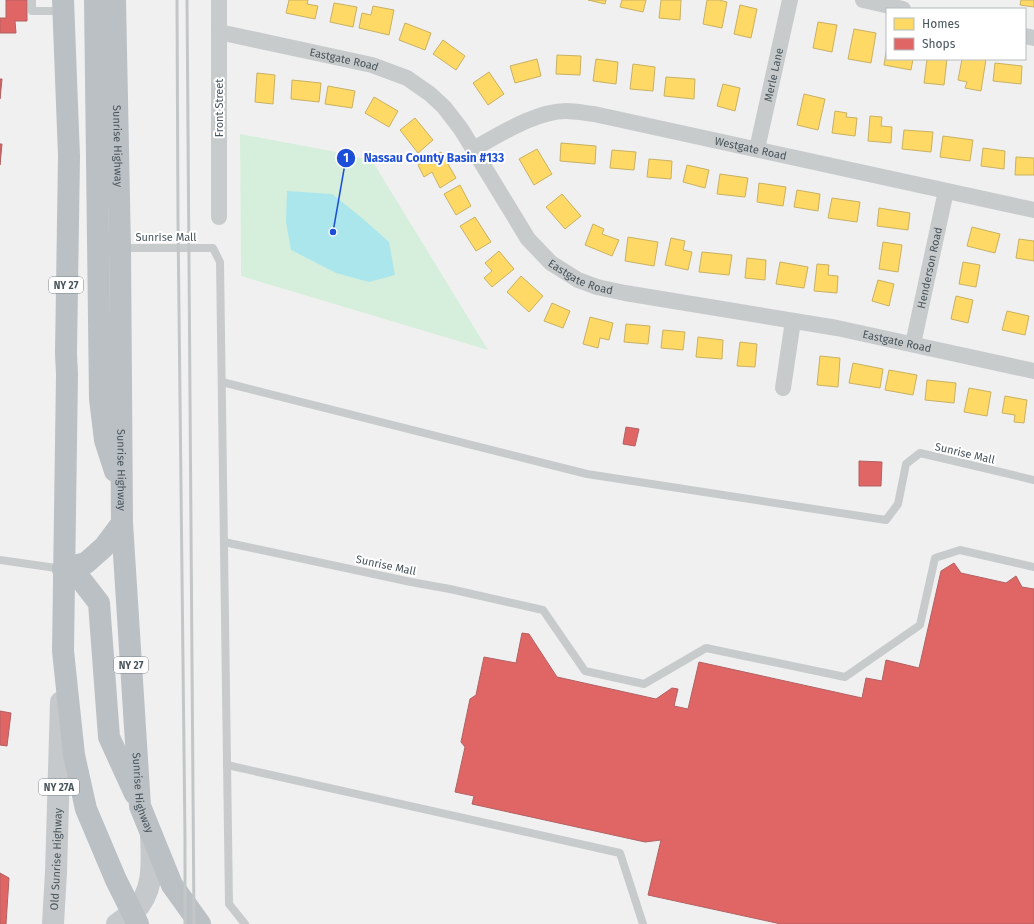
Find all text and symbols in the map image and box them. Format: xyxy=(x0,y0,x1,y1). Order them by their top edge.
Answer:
legend xyxy=(886,8,1026,60)
text: Homes xyxy=(922,17,960,31)
text: Shops xyxy=(922,37,956,51)
street label: Eastgate Road xyxy=(308,46,380,74)
street label: Merle Lane xyxy=(762,47,786,103)
street label: Front Street xyxy=(213,79,226,137)
street label: Sunrise Highway xyxy=(110,105,125,188)
street label: Westgate Road xyxy=(713,134,788,163)
callout: Nassau County Basin #133 xyxy=(336,146,513,170)
text: 1 xyxy=(343,151,349,165)
text: Nassau County Basin #133 xyxy=(364,151,504,165)
street label: Henderson Road xyxy=(915,226,945,310)
street label: Sunrise Mall xyxy=(135,231,197,244)
street label: Eastgate Road xyxy=(546,257,614,297)
road number: NY 27 xyxy=(49,277,83,293)
street label: Eastgate Road xyxy=(861,328,933,355)
street label: Sunrise Highway xyxy=(114,429,128,512)
street label: Sunrise Mall xyxy=(934,440,996,467)
street label: Sunrise Mall xyxy=(355,553,417,578)
road number: NY 27 xyxy=(114,657,148,673)
street label: Sunrise Highway xyxy=(130,752,156,835)
road number: NY 27A xyxy=(39,779,79,795)
street label: Old Sunrise Highway xyxy=(48,807,65,911)

